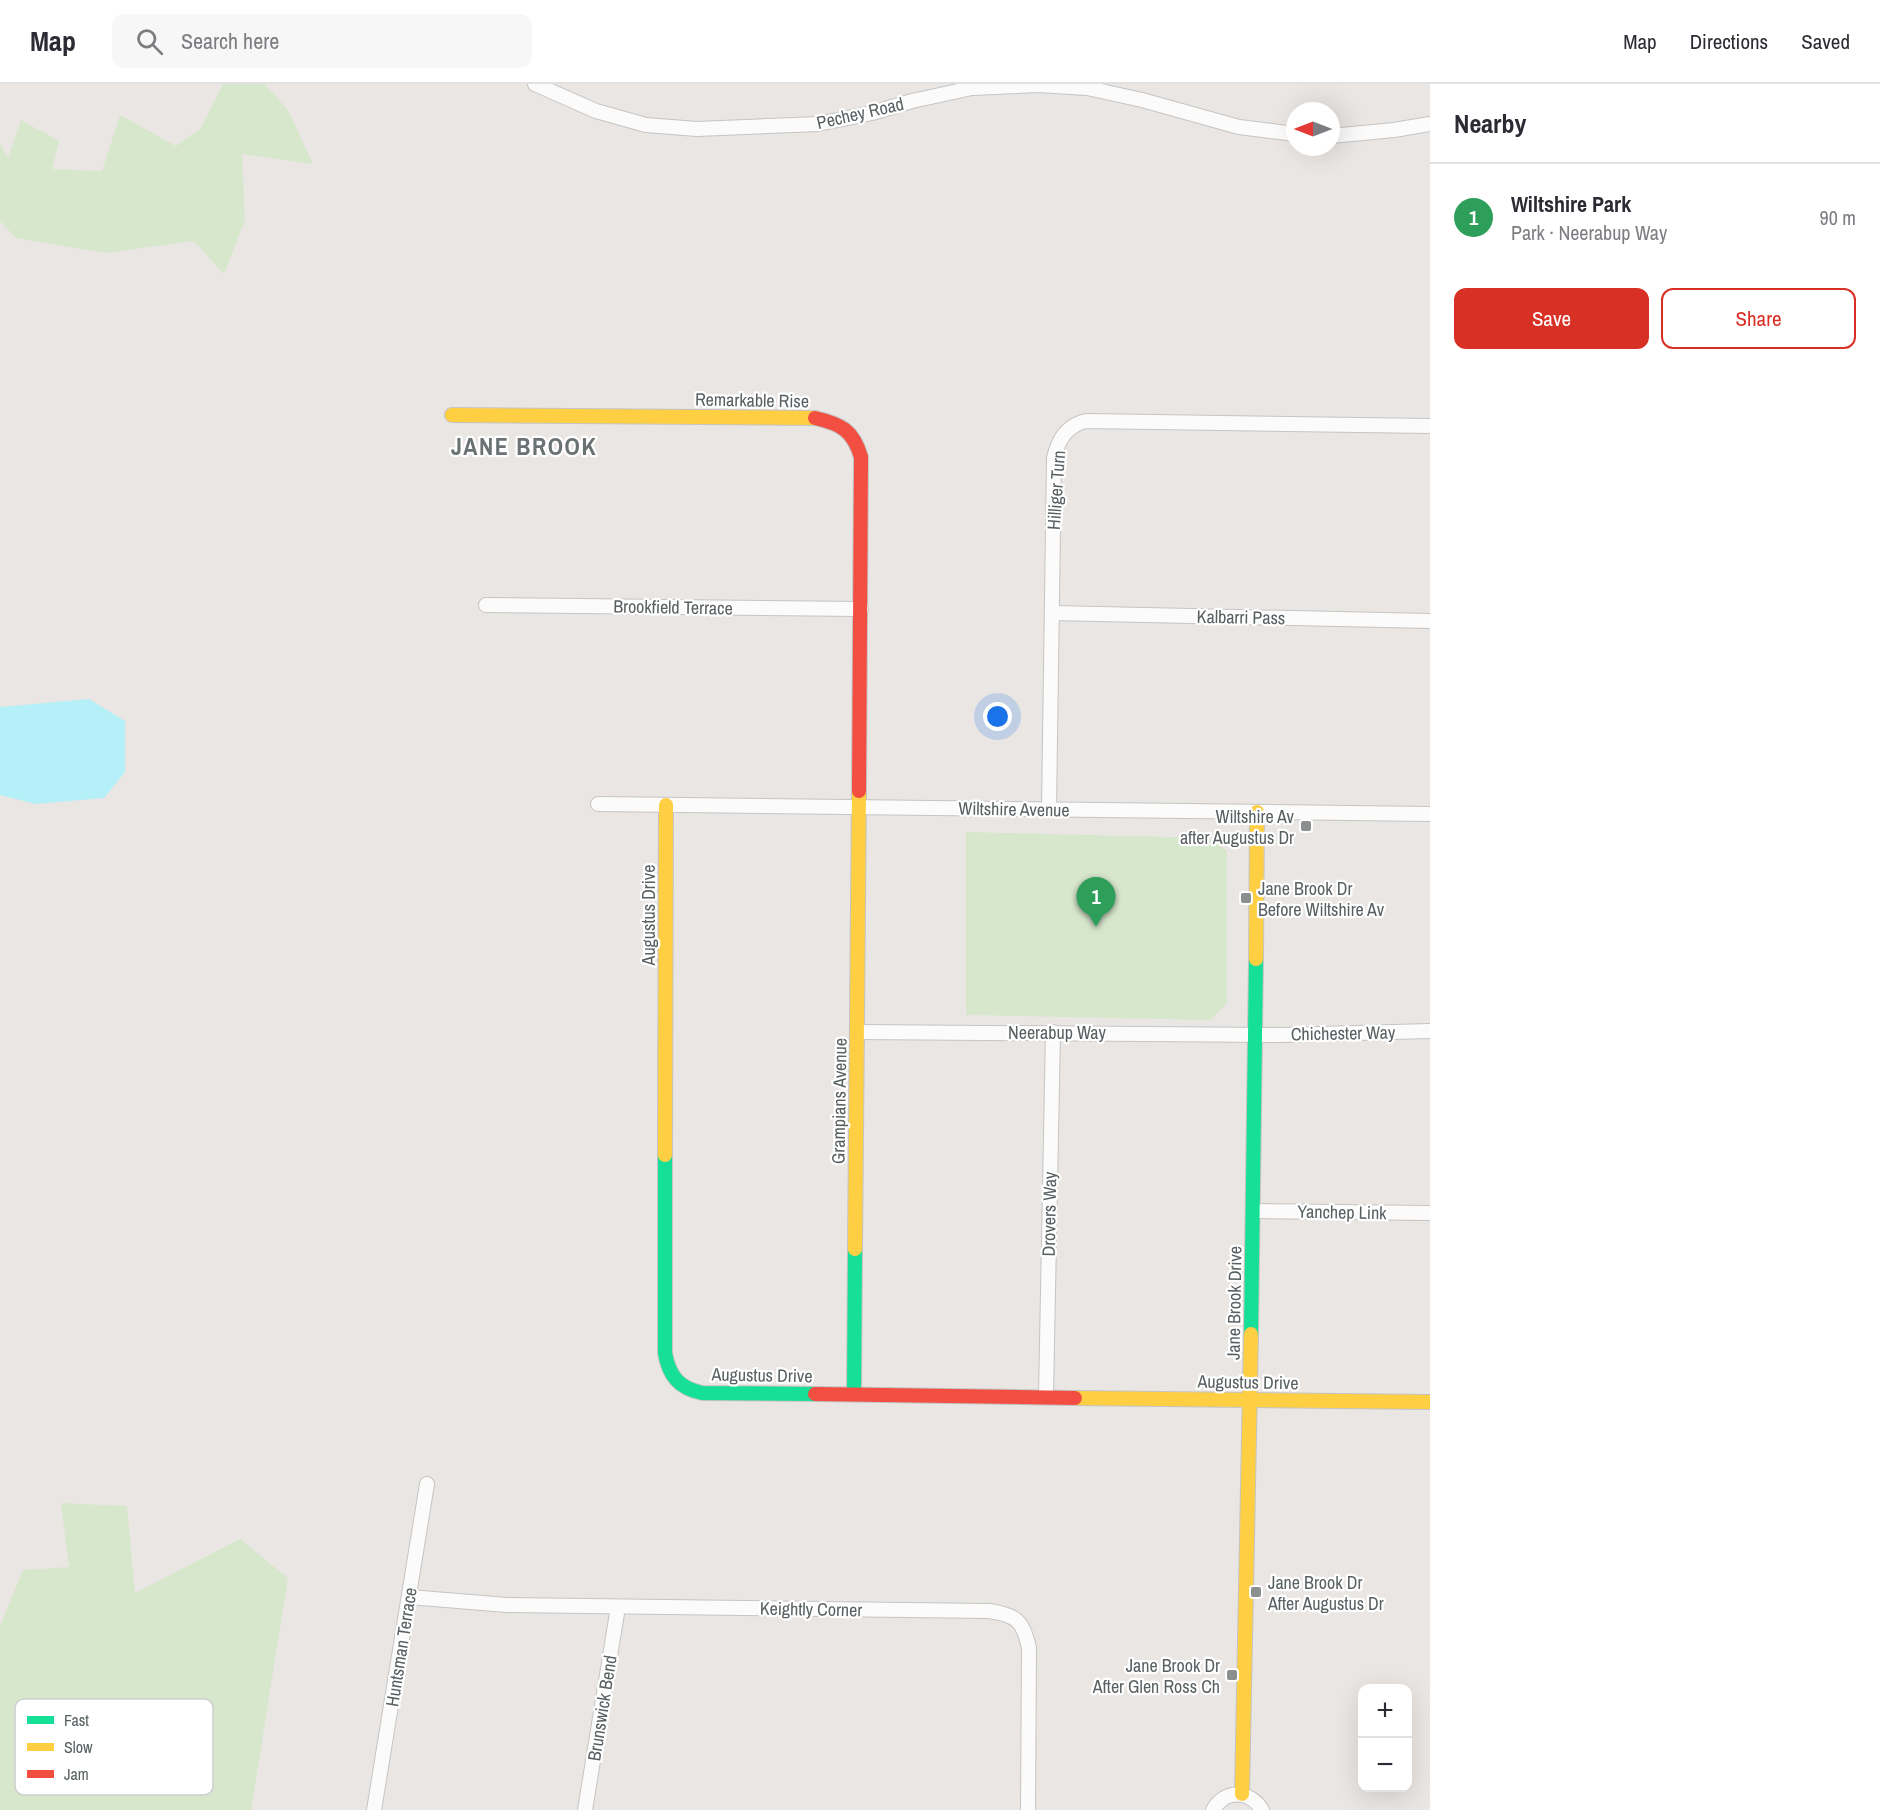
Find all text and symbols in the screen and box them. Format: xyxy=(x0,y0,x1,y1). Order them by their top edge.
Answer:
search box xyxy=(112,14,532,68)
text: Map xyxy=(30,22,76,60)
icon: search xyxy=(133,25,166,58)
text: Search here xyxy=(181,26,279,56)
text: Map xyxy=(1623,27,1657,56)
text: Directions xyxy=(1690,27,1768,56)
text: Saved xyxy=(1801,27,1850,56)
street label: Pechey Road xyxy=(814,91,906,135)
north arrow xyxy=(1286,102,1340,156)
text: Nearby xyxy=(1454,106,1526,141)
text: Wiltshire Park xyxy=(1511,189,1631,219)
text: 1 xyxy=(1469,204,1478,231)
text: 90 m xyxy=(1820,204,1856,231)
text: Park · Neerabup Way xyxy=(1511,219,1667,246)
button: Save xyxy=(1454,288,1649,349)
button: Share xyxy=(1661,288,1856,349)
street label: Remarkable Rise xyxy=(695,387,809,413)
district label: JANE BROOK xyxy=(451,430,597,462)
street label: Hilliger Turn xyxy=(1041,449,1071,531)
street label: Brookfield Terrace xyxy=(613,593,733,621)
street label: Kalbarri Pass xyxy=(1196,604,1286,630)
your location xyxy=(983,702,1012,731)
street label: Wiltshire Avenue xyxy=(958,796,1070,822)
place label: Wiltshire Av after Augustus Dr xyxy=(1180,804,1295,850)
marker: Wiltshire Av after Augustus Dr xyxy=(1299,819,1313,833)
street label: Augustus Drive xyxy=(636,865,661,966)
place label: Jane Brook Dr Before Wiltshire Av xyxy=(1258,876,1385,922)
pin: 1 xyxy=(1076,878,1116,927)
marker: Jane Brook Dr Before Wiltshire Av xyxy=(1239,891,1253,905)
street label: Neerabup Way xyxy=(1008,1020,1107,1045)
street label: Chichester Way xyxy=(1291,1020,1396,1046)
street label: Grampians Avenue xyxy=(825,1038,853,1164)
street label: Drovers Way xyxy=(1036,1171,1062,1257)
street label: Yanchep Link xyxy=(1297,1199,1387,1225)
street label: Jane Brook Drive xyxy=(1221,1246,1247,1360)
street label: Augustus Drive xyxy=(710,1362,813,1388)
street label: Augustus Drive xyxy=(1196,1369,1299,1395)
place label: Jane Brook Dr After Augustus Dr xyxy=(1267,1570,1384,1616)
marker: Jane Brook Dr After Augustus Dr xyxy=(1249,1585,1263,1599)
street label: Huntsman Terrace xyxy=(379,1586,423,1708)
street label: Keightly Corner xyxy=(760,1596,863,1622)
street label: Brunswick Bend xyxy=(581,1653,623,1763)
place label: Jane Brook Dr After Glen Ross Ch xyxy=(1092,1653,1220,1699)
marker: Jane Brook Dr After Glen Ross Ch xyxy=(1225,1668,1239,1682)
map controls xyxy=(1358,1684,1412,1792)
button: + xyxy=(1358,1684,1412,1738)
legend xyxy=(15,1699,213,1795)
text: Fast xyxy=(64,1709,89,1731)
text: Slow xyxy=(64,1736,93,1758)
button: − xyxy=(1358,1738,1412,1792)
text: Jam xyxy=(64,1763,89,1785)

